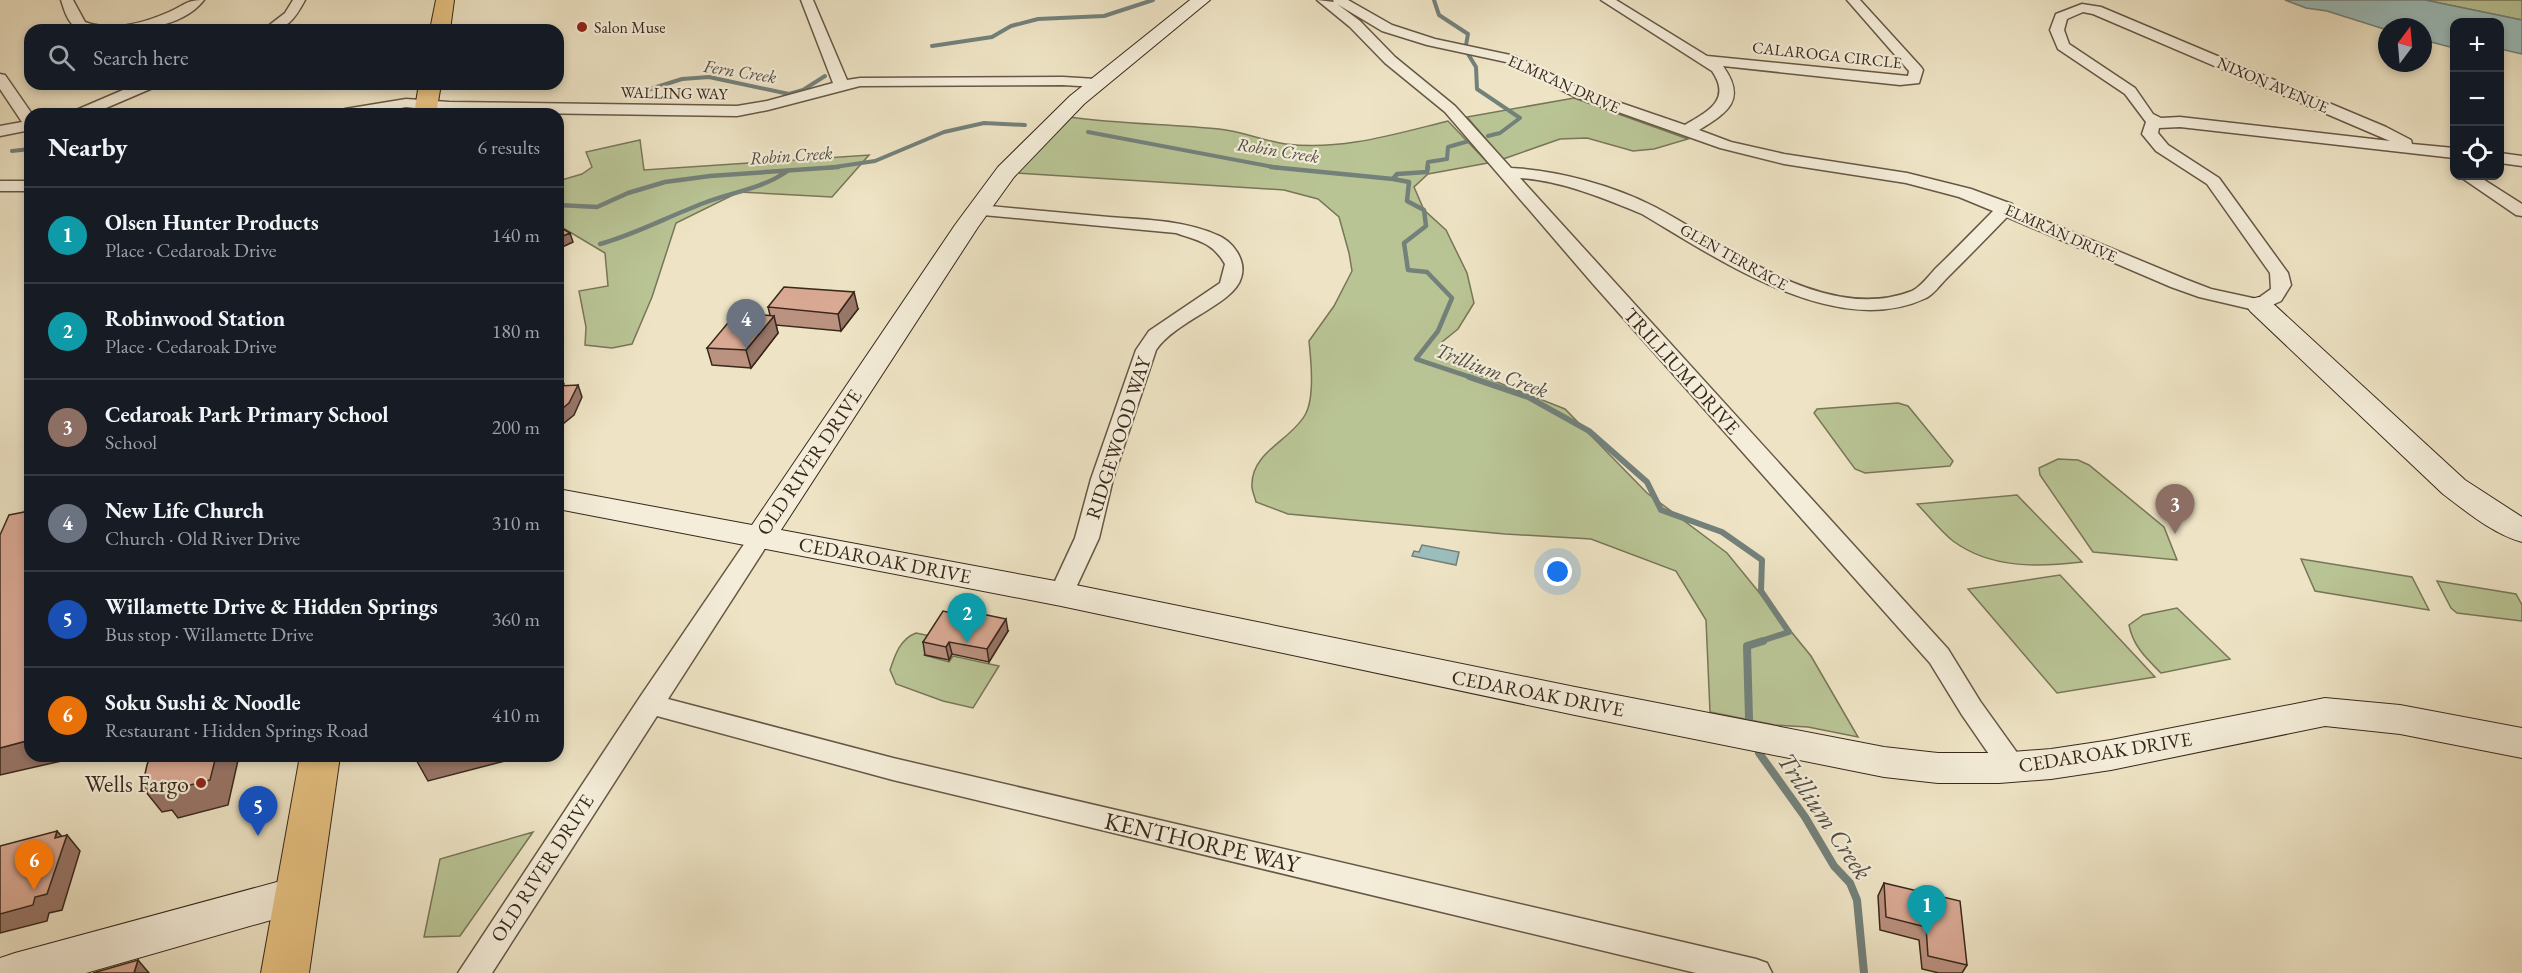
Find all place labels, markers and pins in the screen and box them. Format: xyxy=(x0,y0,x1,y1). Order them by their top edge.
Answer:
place label: Salon Muse xyxy=(594,17,666,38)
marker: Salon Muse xyxy=(575,20,589,34)
pin: 4 xyxy=(726,300,766,349)
pin: 3 xyxy=(2156,484,2194,534)
pin: 2 xyxy=(948,594,986,643)
place label: Wells Fargo xyxy=(85,768,189,799)
marker: Wells Fargo xyxy=(194,776,208,790)
pin: 5 xyxy=(238,786,278,836)
pin: 6 xyxy=(15,840,54,890)
pin: 1 xyxy=(1908,886,1946,935)

